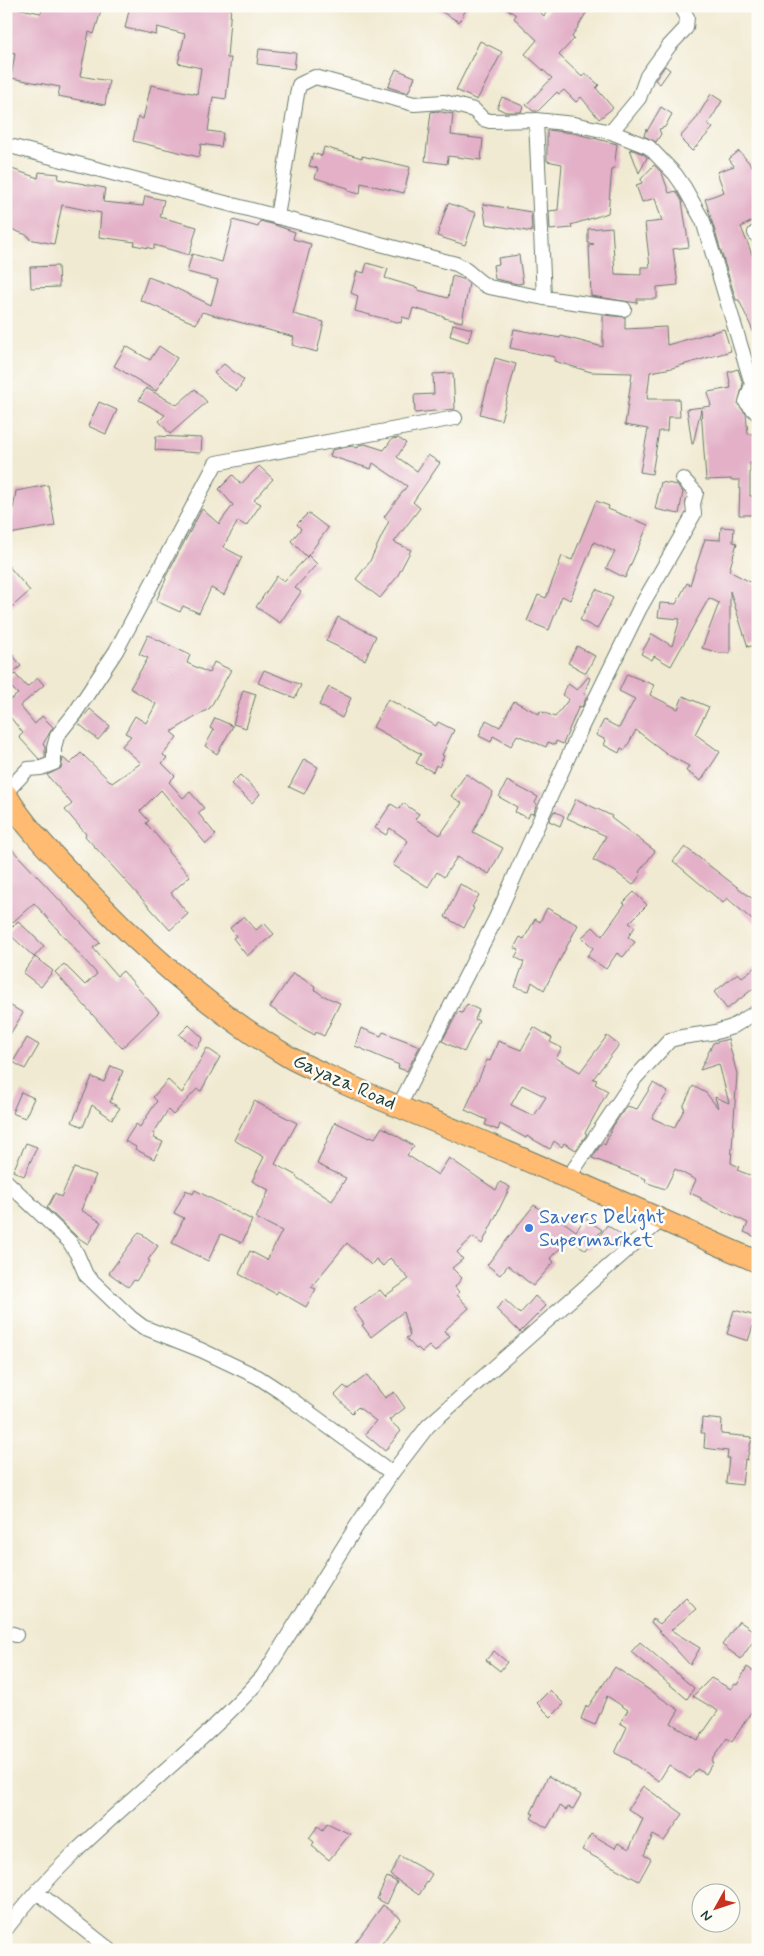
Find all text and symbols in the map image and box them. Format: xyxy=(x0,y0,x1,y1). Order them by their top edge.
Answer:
street label: Gayaza Road xyxy=(289,1048,400,1117)
place label: Savers Delight Supermarket xyxy=(539,1204,665,1254)
marker: Savers Delight Supermarket xyxy=(523,1222,535,1234)
north arrow xyxy=(692,1884,742,1934)
text: N xyxy=(697,1906,717,1925)

